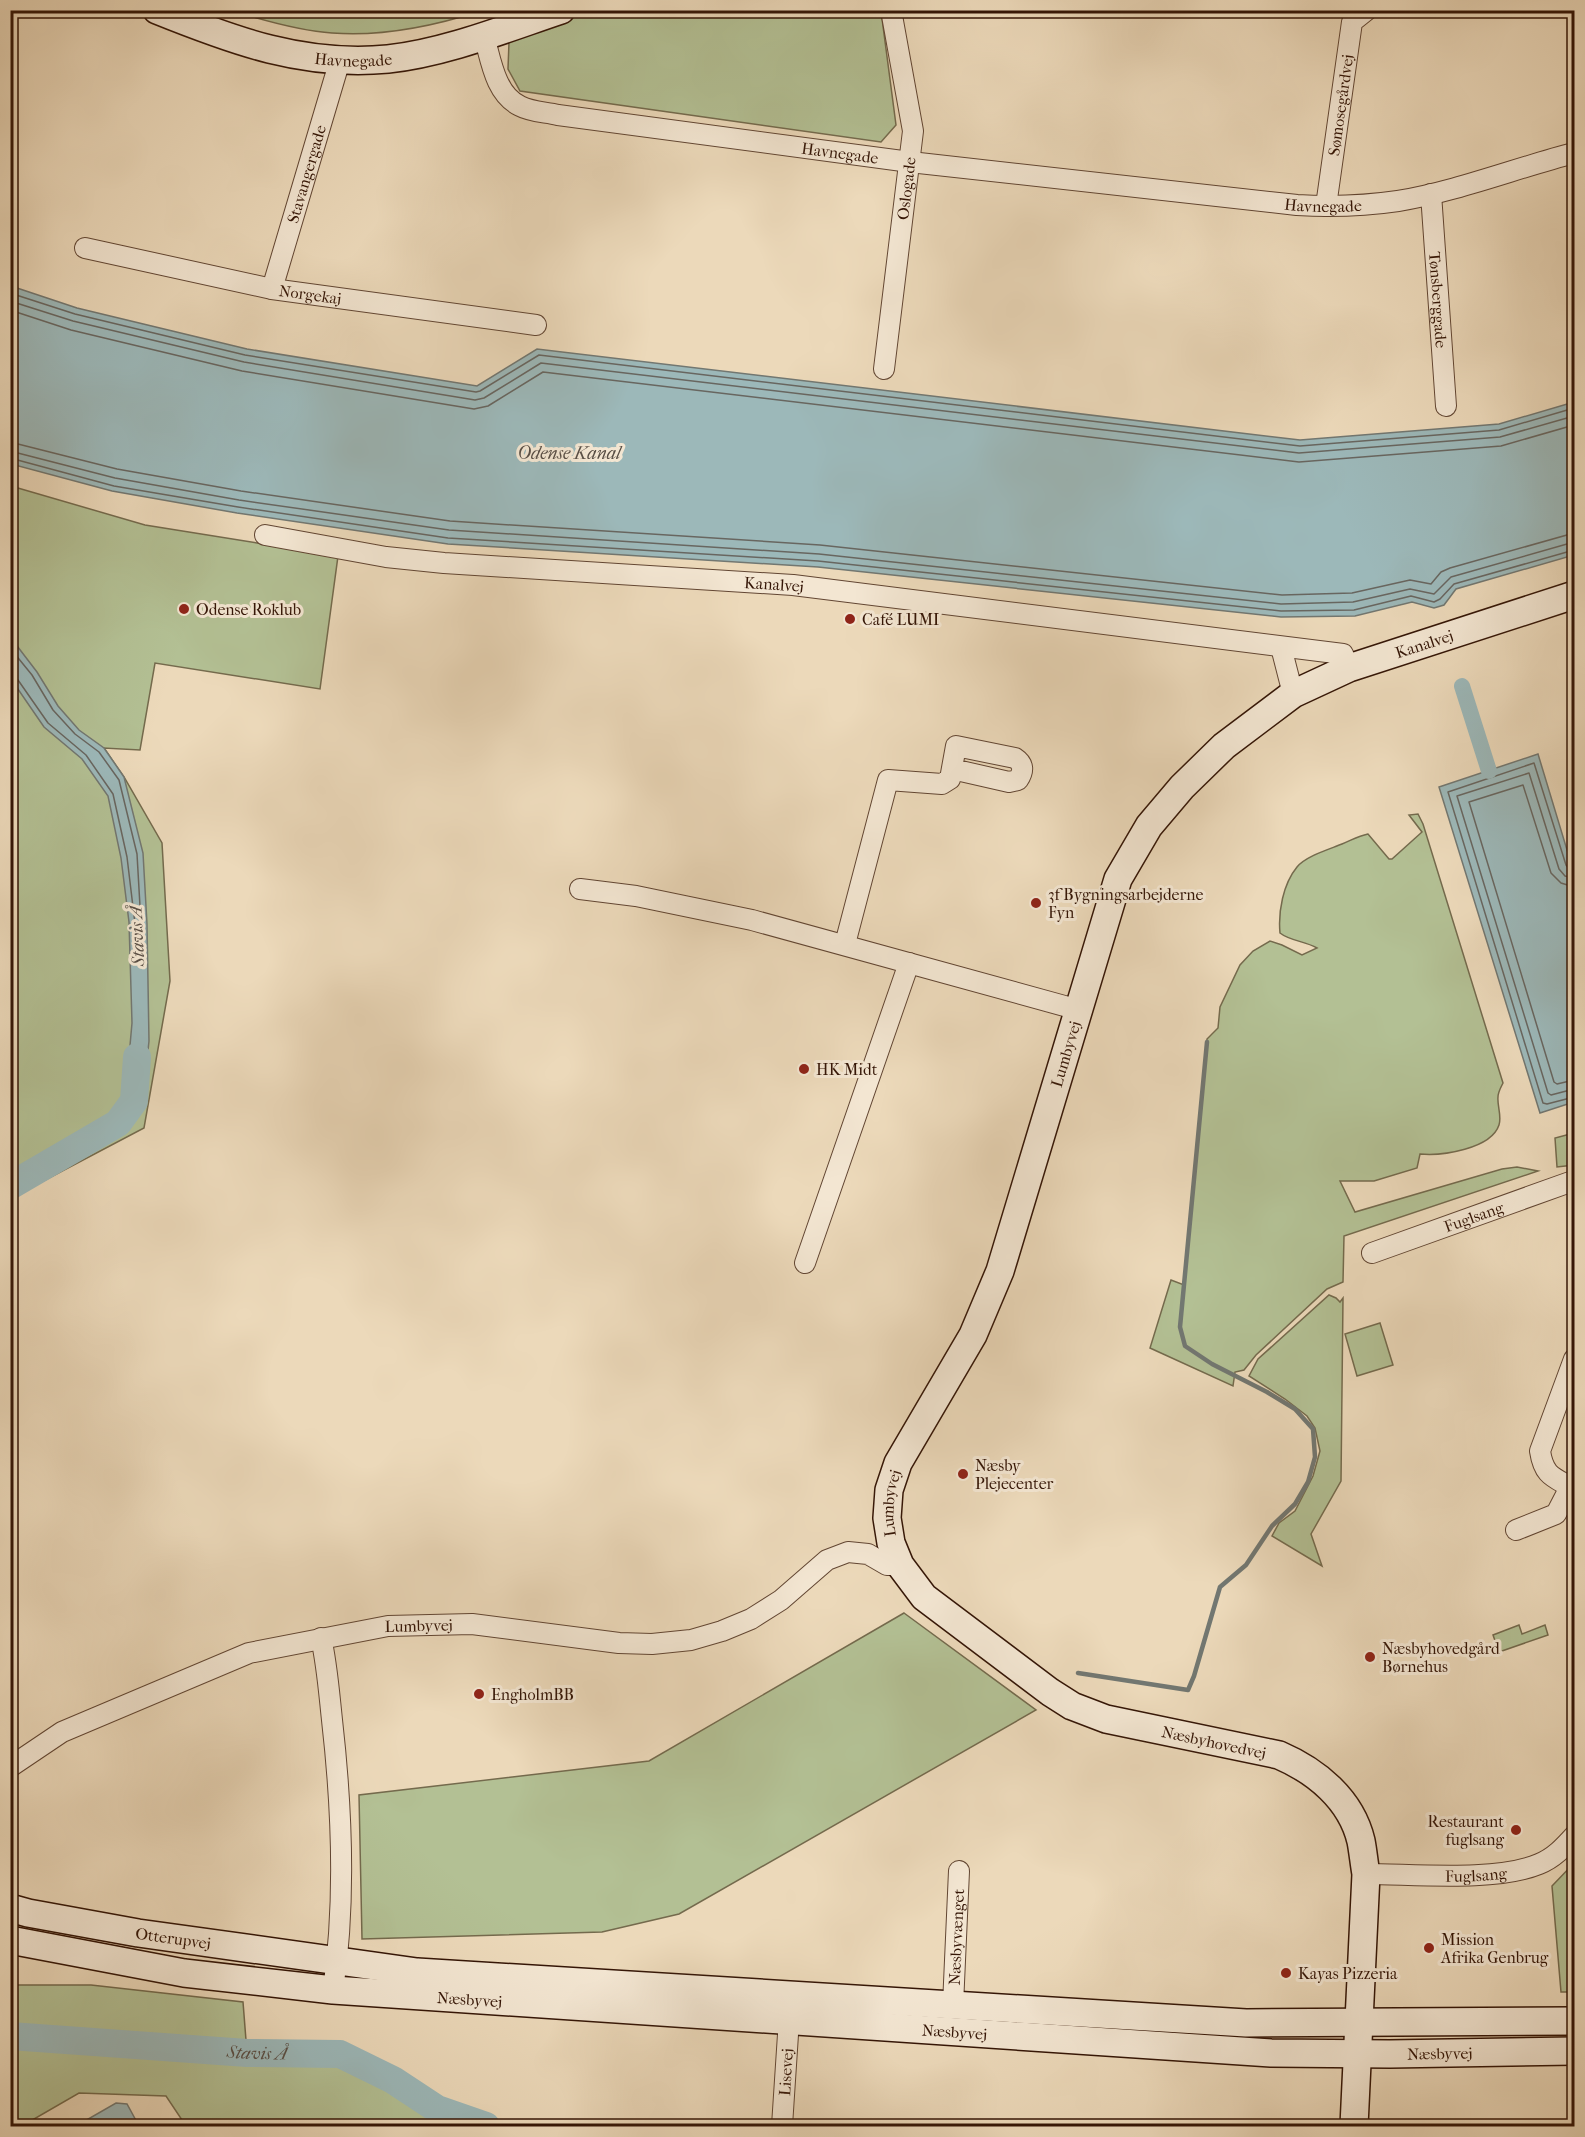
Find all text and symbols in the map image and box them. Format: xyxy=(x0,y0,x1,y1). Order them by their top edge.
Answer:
street label: Havnegade xyxy=(314,49,393,70)
street label: Sømosegårdvej xyxy=(1324,53,1357,157)
street label: Stavangergade xyxy=(283,123,330,225)
street label: Havnegade xyxy=(800,139,880,168)
street label: Oslogade xyxy=(893,156,920,221)
street label: Havnegade xyxy=(1283,195,1362,216)
street label: Tønsberggade xyxy=(1425,251,1451,349)
street label: Norgekaj xyxy=(278,281,343,308)
water label: Odense Kanal xyxy=(517,443,623,464)
street label: Kanalvej xyxy=(744,573,805,596)
place label: Odense Roklub xyxy=(196,600,301,619)
marker: Odense Roklub xyxy=(177,602,191,616)
place label: Café LUMI xyxy=(862,610,939,629)
marker: Café LUMI xyxy=(843,612,857,626)
street label: Kanalvej xyxy=(1393,626,1456,662)
place label: 3f Bygningsarbejderne Fyn xyxy=(1048,885,1204,922)
marker: 3f Bygningsarbejderne Fyn xyxy=(1029,896,1043,910)
water label: Stavis Å xyxy=(123,904,150,968)
street label: Lumbyvej xyxy=(1047,1019,1085,1089)
place label: HK Midt xyxy=(816,1060,878,1079)
marker: HK Midt xyxy=(797,1062,811,1076)
street label: Fuglsang xyxy=(1442,1197,1507,1236)
place label: Næsby Plejecenter xyxy=(975,1456,1054,1493)
street label: Lumbyvej xyxy=(878,1467,905,1538)
marker: Næsby Plejecenter xyxy=(956,1467,970,1481)
street label: Lumbyvej xyxy=(384,1615,453,1636)
place label: Næsbyhovedgård Børnehus xyxy=(1382,1639,1500,1676)
marker: Næsbyhovedgård Børnehus xyxy=(1363,1650,1377,1664)
place label: EngholmBB xyxy=(491,1685,574,1704)
marker: EngholmBB xyxy=(472,1687,486,1701)
street label: Næsbyhovedvej xyxy=(1160,1722,1268,1763)
place label: Restaurant fuglsang xyxy=(1428,1812,1504,1849)
marker: Restaurant fuglsang xyxy=(1509,1823,1523,1837)
street label: Fuglsang xyxy=(1445,1863,1509,1886)
street label: Næsbyvænget xyxy=(945,1888,968,1986)
street label: Otterupvej xyxy=(134,1924,212,1953)
place label: Mission Afrika Genbrug xyxy=(1440,1930,1549,1967)
marker: Mission Afrika Genbrug xyxy=(1422,1941,1436,1955)
place label: Kayas Pizzeria xyxy=(1298,1964,1398,1983)
marker: Kayas Pizzeria xyxy=(1279,1966,1293,1980)
street label: Næsbyvej xyxy=(436,1988,503,2011)
street label: Næsbyvej xyxy=(921,2021,988,2044)
water label: Stavis Å xyxy=(225,2041,289,2064)
street label: Næsbyvej xyxy=(1407,2044,1473,2064)
street label: Lisevej xyxy=(775,2048,797,2097)

